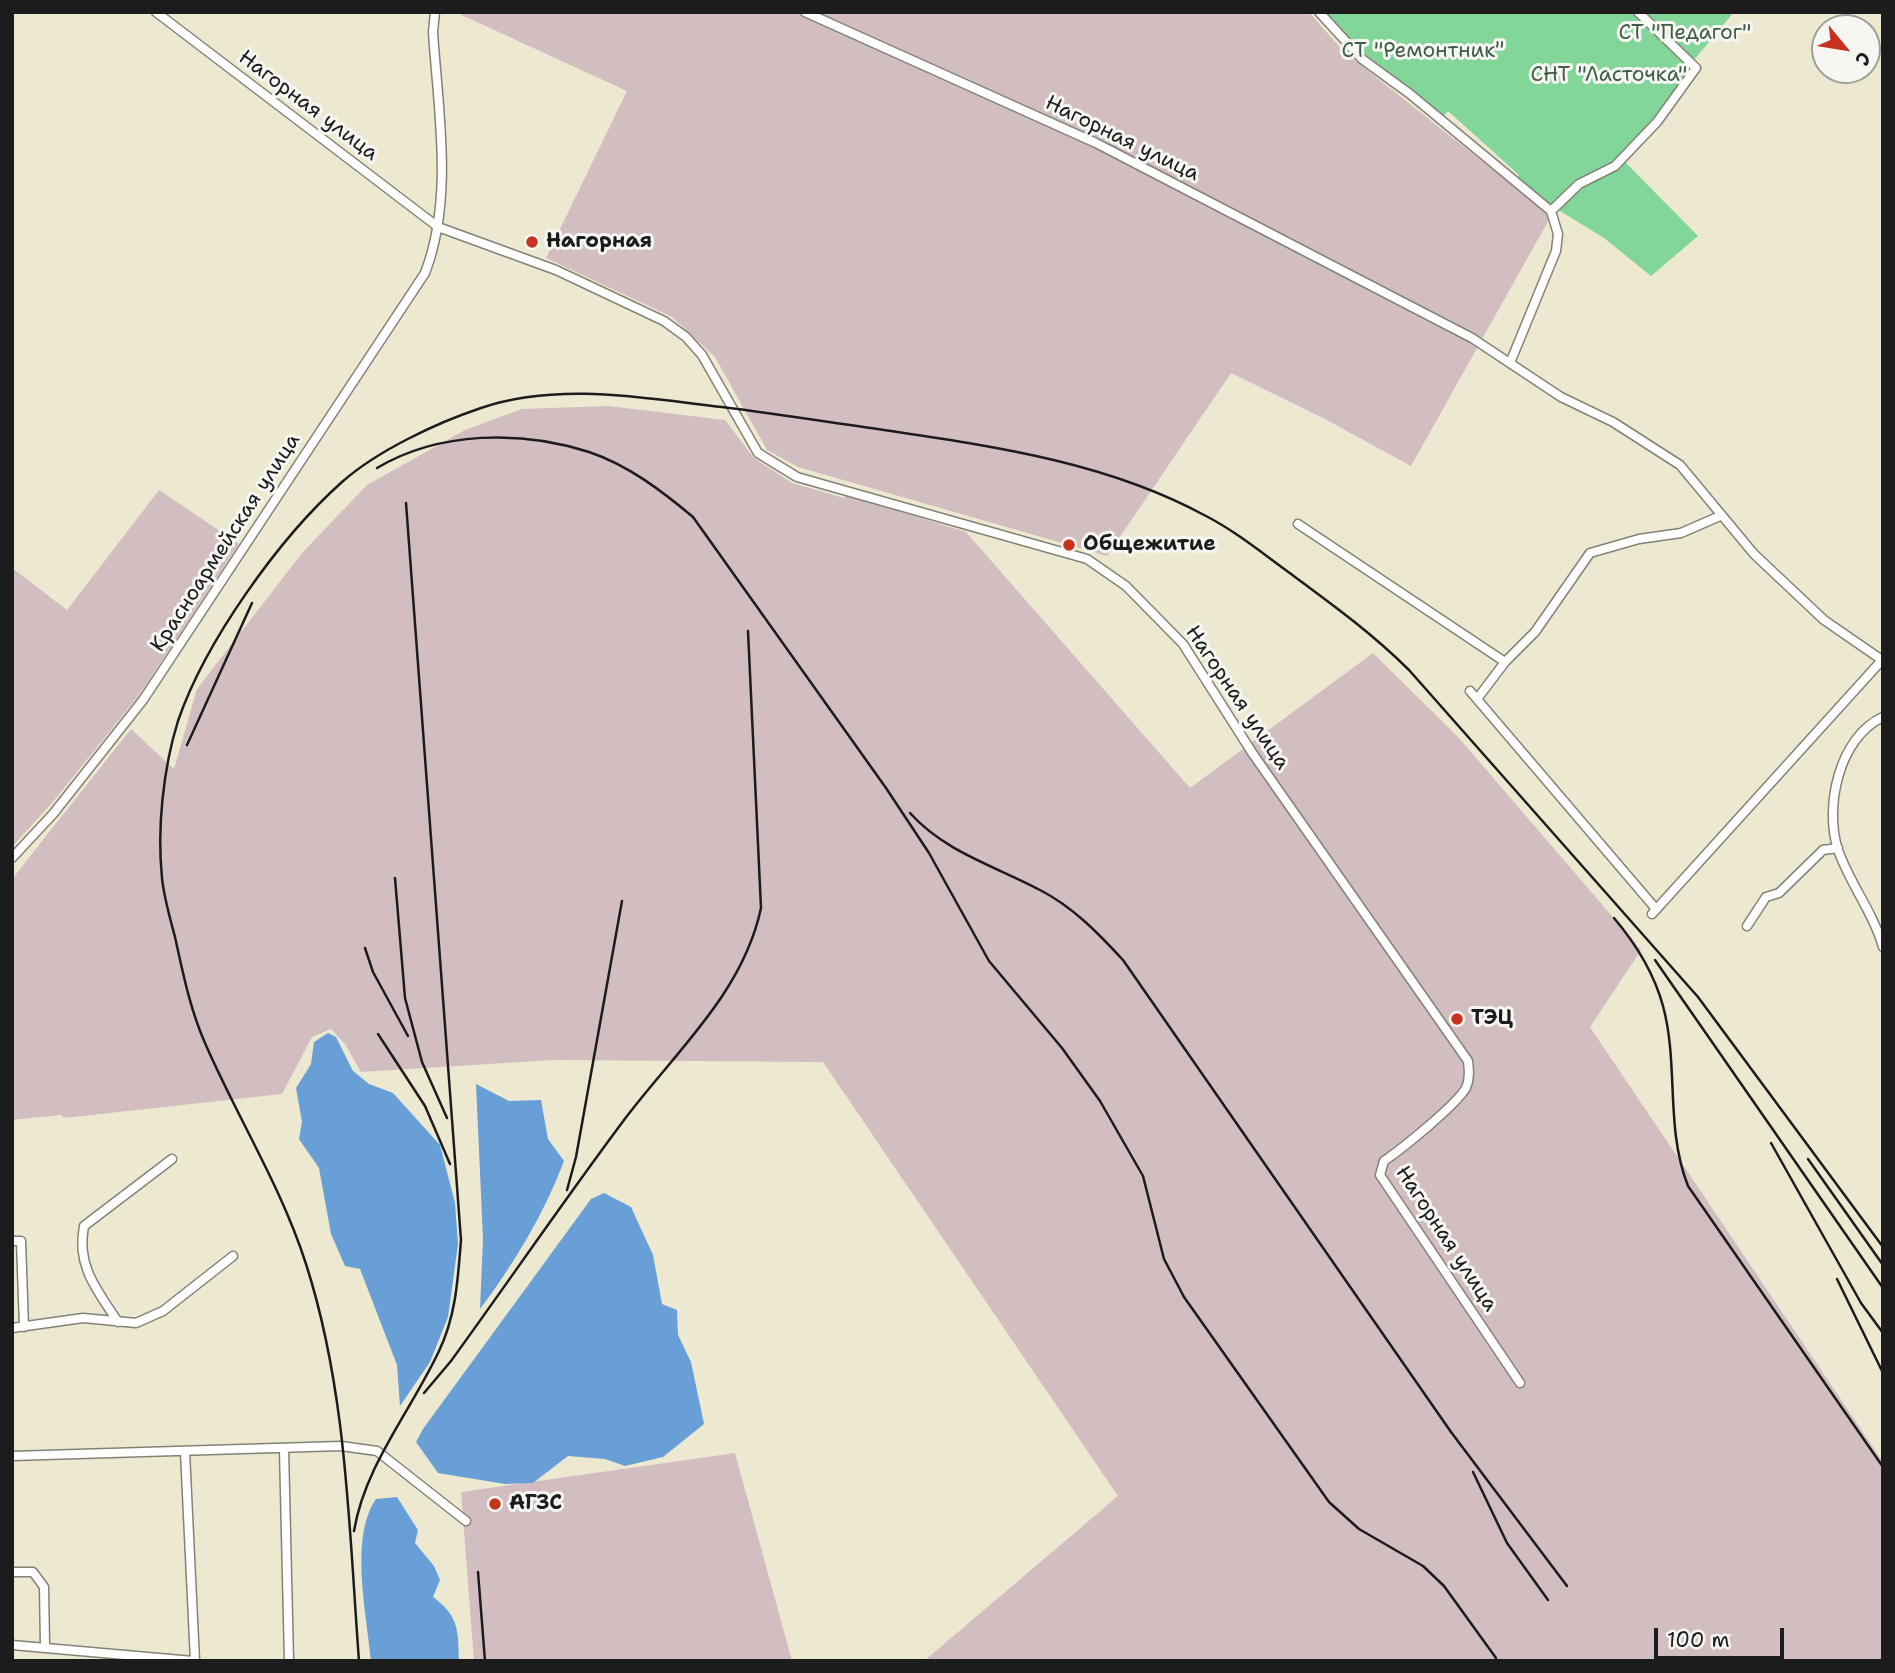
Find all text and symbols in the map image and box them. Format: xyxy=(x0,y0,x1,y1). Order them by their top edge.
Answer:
north arrow xyxy=(1811,14,1881,84)
park label: СТ "Педагог" xyxy=(1619,21,1751,47)
park label: СТ "Ремонтник" xyxy=(1342,39,1504,65)
street label: Нагорная улица xyxy=(233,45,383,167)
text: С xyxy=(1849,47,1877,70)
park label: СНТ "Ласточка" xyxy=(1531,63,1687,89)
street label: Нагорная улица xyxy=(1041,91,1203,187)
place label: Нагорная xyxy=(546,229,652,255)
marker: Нагорная xyxy=(524,234,540,250)
street label: Красноармейская улица xyxy=(146,429,306,657)
place label: Общежитие xyxy=(1083,532,1216,558)
marker: Общежитие xyxy=(1061,537,1077,553)
street label: Нагорная улица xyxy=(1179,621,1295,775)
place label: ТЭЦ xyxy=(1471,1006,1513,1032)
marker: ТЭЦ xyxy=(1449,1011,1465,1027)
street label: Нагорная улица xyxy=(1390,1162,1502,1316)
place label: АГЗС xyxy=(509,1491,562,1517)
marker: АГЗС xyxy=(487,1496,503,1512)
scale bar xyxy=(1657,1614,1786,1658)
text: 100 m xyxy=(1667,1626,1730,1654)

